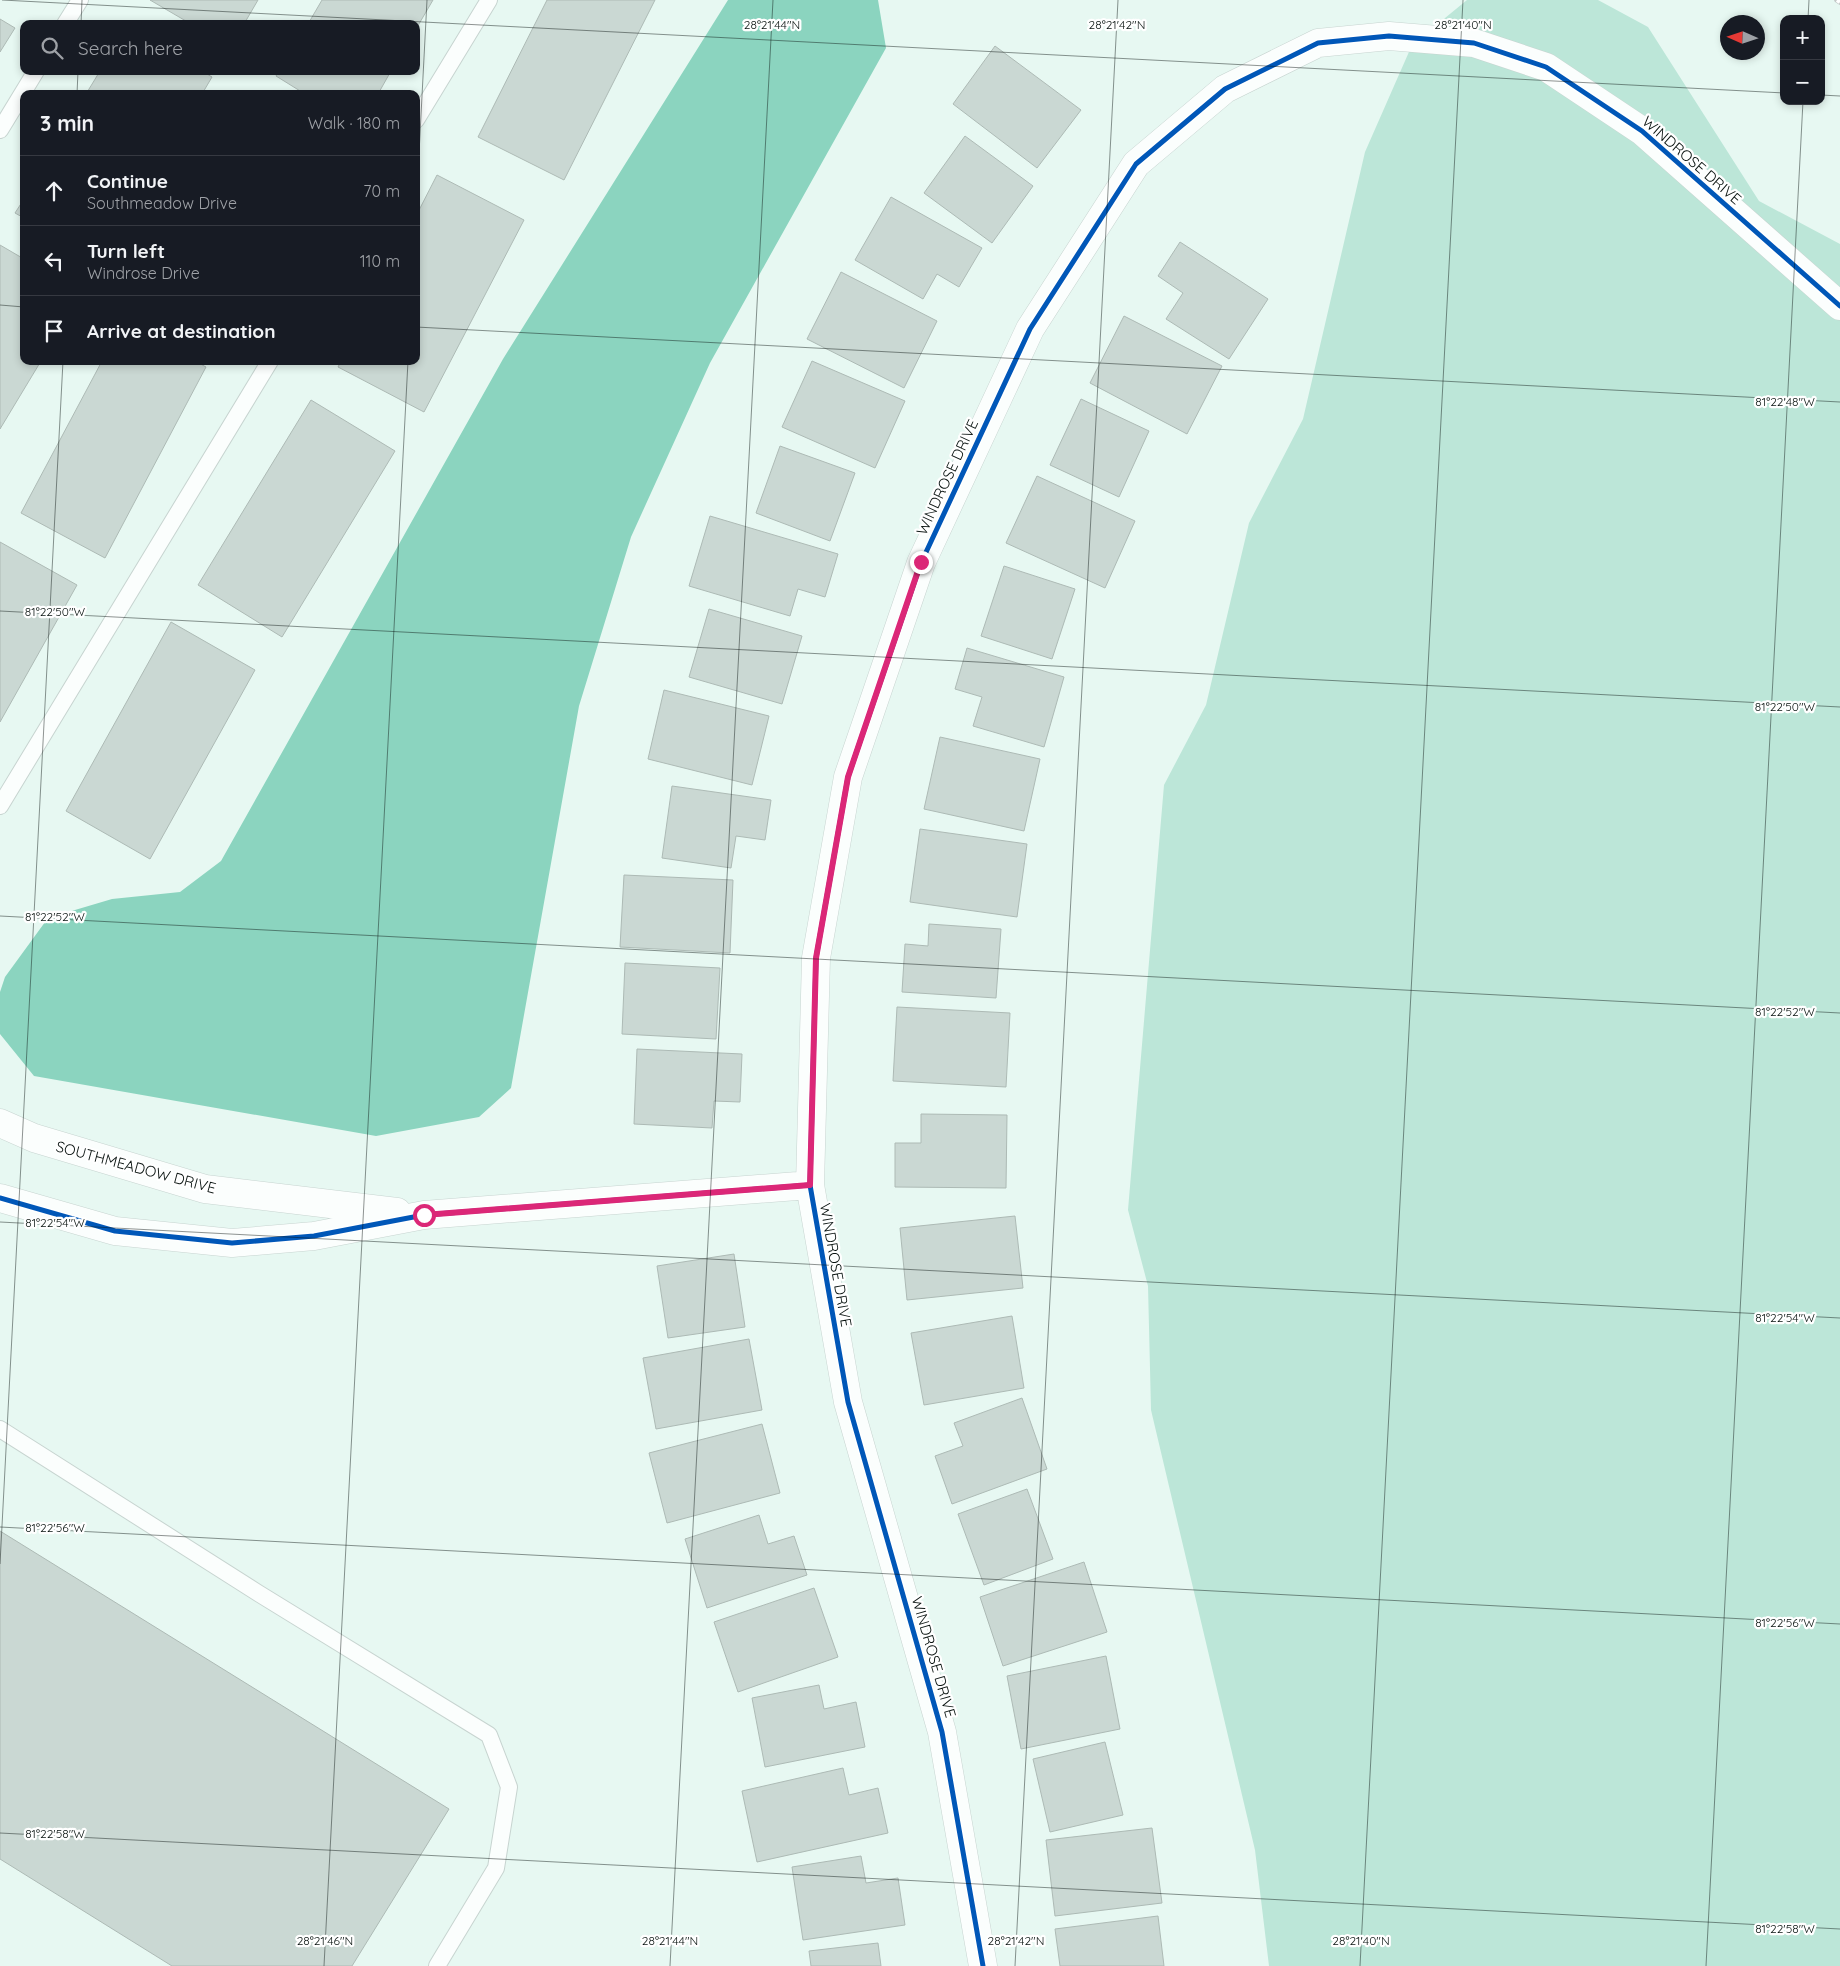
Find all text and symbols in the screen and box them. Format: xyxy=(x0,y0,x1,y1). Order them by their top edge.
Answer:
north arrow xyxy=(1720,15,1765,60)
map controls xyxy=(1780,15,1825,105)
button: + xyxy=(1780,15,1825,60)
text: 28°21'44"N xyxy=(744,17,800,32)
text: 28°21'42"N xyxy=(1089,17,1145,32)
text: 28°21'40"N xyxy=(1434,17,1492,32)
search box xyxy=(20,20,420,75)
icon: search xyxy=(38,34,66,62)
text: Search here xyxy=(78,36,183,60)
button: − xyxy=(1780,60,1825,105)
text: 3 min xyxy=(40,110,94,136)
street label: WINDROSE DRIVE xyxy=(1638,112,1746,208)
text: Walk · 180 m xyxy=(308,113,400,133)
text: Continue xyxy=(87,169,168,193)
icon: ahead xyxy=(40,177,68,205)
text: 70 m xyxy=(363,181,400,201)
text: Southmeadow Drive xyxy=(87,193,237,213)
text: Turn left xyxy=(87,239,165,263)
icon: left xyxy=(40,247,68,275)
text: 110 m xyxy=(360,251,400,271)
text: Windrose Drive xyxy=(87,263,200,283)
icon: arrive xyxy=(40,317,68,345)
text: Arrive at destination xyxy=(87,319,276,343)
text: 81°22'48"W xyxy=(1755,394,1815,409)
street label: WINDROSE DRIVE xyxy=(912,416,982,538)
route end xyxy=(910,551,933,574)
text: 81°22'50"W xyxy=(25,604,86,619)
text: 81°22'50"W xyxy=(1755,699,1816,714)
text: 81°22'52"W xyxy=(25,909,85,924)
text: 81°22'52"W xyxy=(1755,1004,1815,1019)
street label: SOUTHMEADOW DRIVE xyxy=(54,1136,218,1198)
street label: WINDROSE DRIVE xyxy=(816,1202,856,1328)
route start xyxy=(413,1204,436,1227)
text: 81°22'54"W xyxy=(25,1215,85,1230)
text: 81°22'54"W xyxy=(1755,1310,1815,1325)
text: 81°22'56"W xyxy=(25,1520,85,1535)
street label: WINDROSE DRIVE xyxy=(908,1594,960,1720)
text: 81°22'56"W xyxy=(1755,1615,1815,1630)
text: 81°22'58"W xyxy=(25,1826,85,1841)
text: 81°22'58"W xyxy=(1755,1921,1815,1936)
text: 28°21'46"N xyxy=(297,1933,353,1948)
text: 28°21'44"N xyxy=(642,1933,698,1948)
text: 28°21'42"N xyxy=(988,1933,1044,1948)
text: 28°21'40"N xyxy=(1332,1933,1390,1948)

